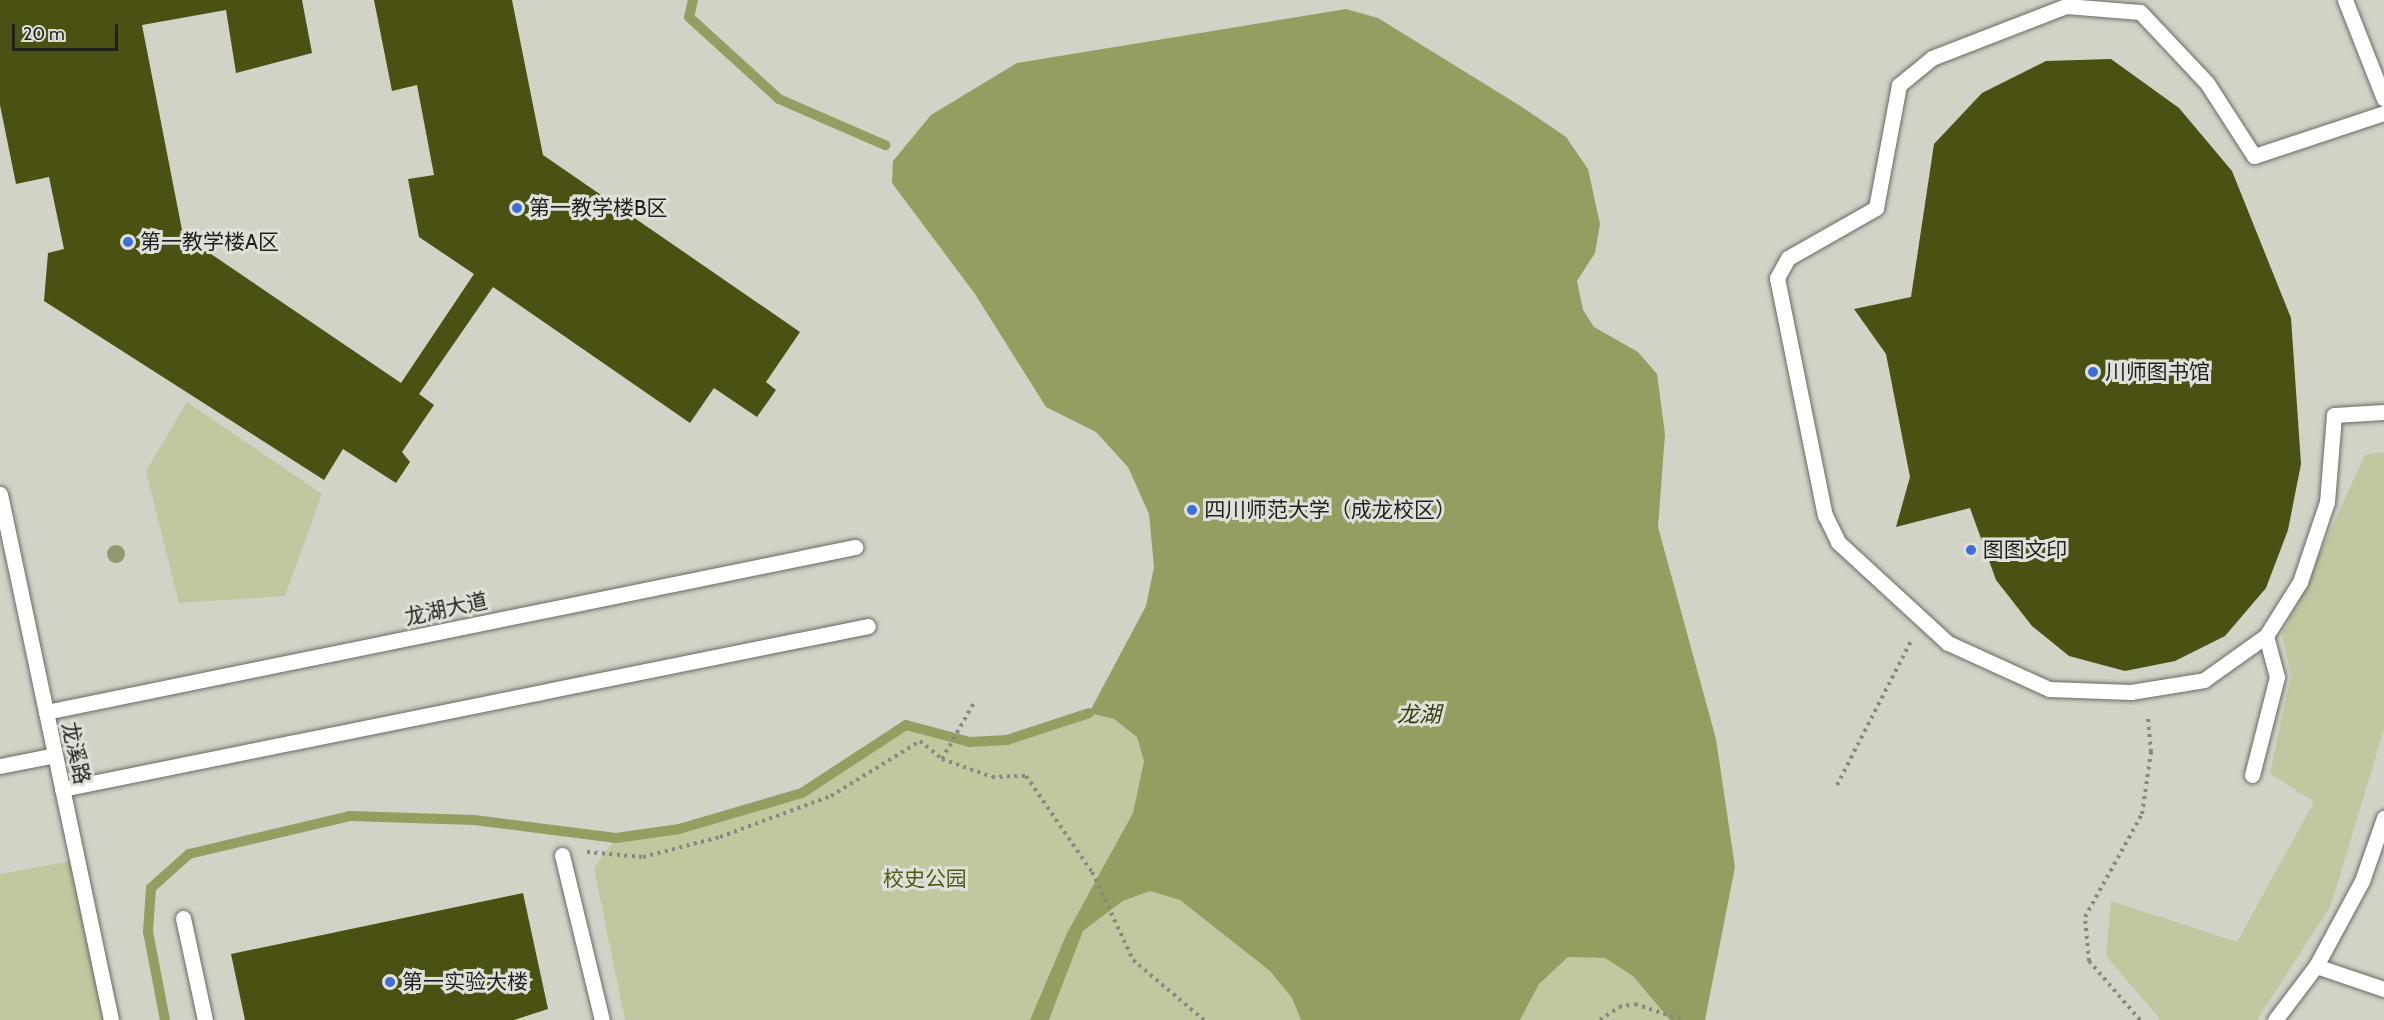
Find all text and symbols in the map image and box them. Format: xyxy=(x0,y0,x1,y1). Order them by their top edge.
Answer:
scale bar xyxy=(15,12,122,50)
text: 20 m xyxy=(23,23,65,45)
place label: 第一教学楼B区 xyxy=(529,195,668,221)
marker: 第一教学楼B区 xyxy=(510,201,524,215)
place label: 第一教学楼A区 xyxy=(140,229,279,255)
marker: 第一教学楼A区 xyxy=(121,235,135,249)
place label: 川师图书馆 xyxy=(2105,359,2210,385)
marker: 川师图书馆 xyxy=(2086,365,2100,379)
place label: 四川师范大学（成龙校区） xyxy=(1204,497,1456,523)
marker: 四川师范大学（成龙校区） xyxy=(1185,503,1199,517)
place label: 图图文印 xyxy=(1983,537,2067,563)
marker: 图图文印 xyxy=(1964,543,1978,557)
street label: 龙湖大道 xyxy=(402,588,490,630)
water label: 龙湖 xyxy=(1397,702,1441,728)
street label: 龙溪路 xyxy=(57,720,95,786)
park label: 校史公园 xyxy=(883,866,967,892)
place label: 第一实验大楼 xyxy=(402,969,528,995)
marker: 第一实验大楼 xyxy=(383,975,397,989)

